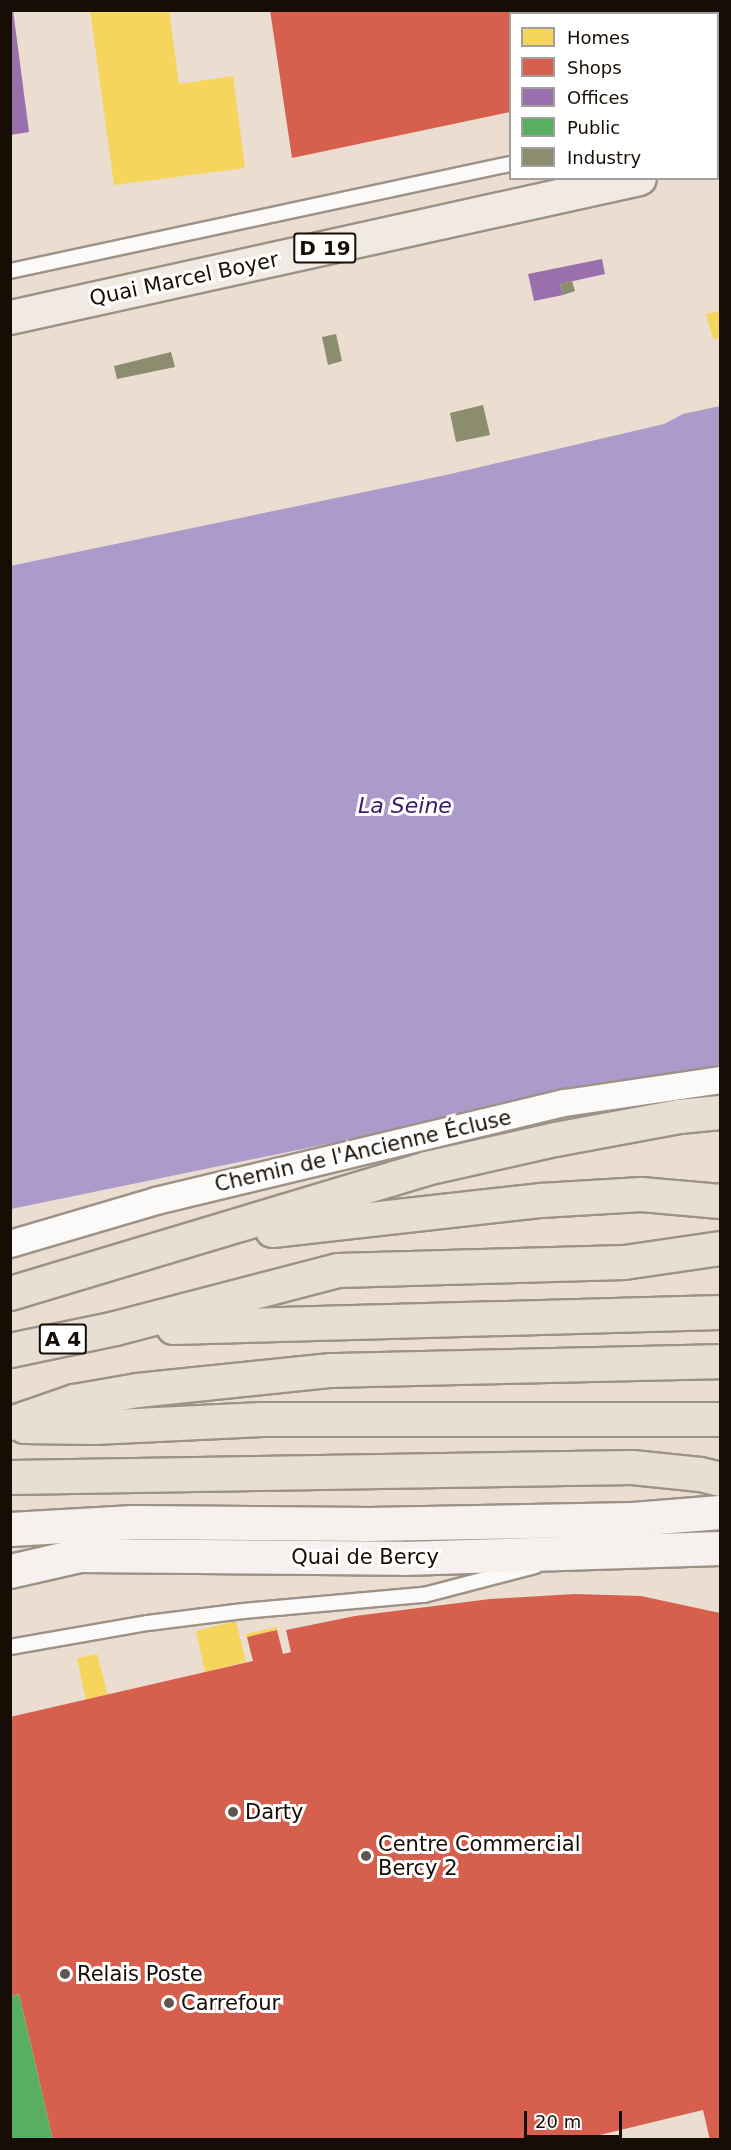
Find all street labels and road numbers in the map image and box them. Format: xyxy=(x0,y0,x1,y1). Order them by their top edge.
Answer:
road number: D 19 xyxy=(292,231,358,265)
street label: Quai Marcel Boyer xyxy=(87,247,281,311)
street label: Chemin de l'Ancienne Écluse xyxy=(212,1105,514,1197)
road number: A 4 xyxy=(38,1322,88,1356)
street label: Quai de Bercy xyxy=(291,1544,439,1570)

